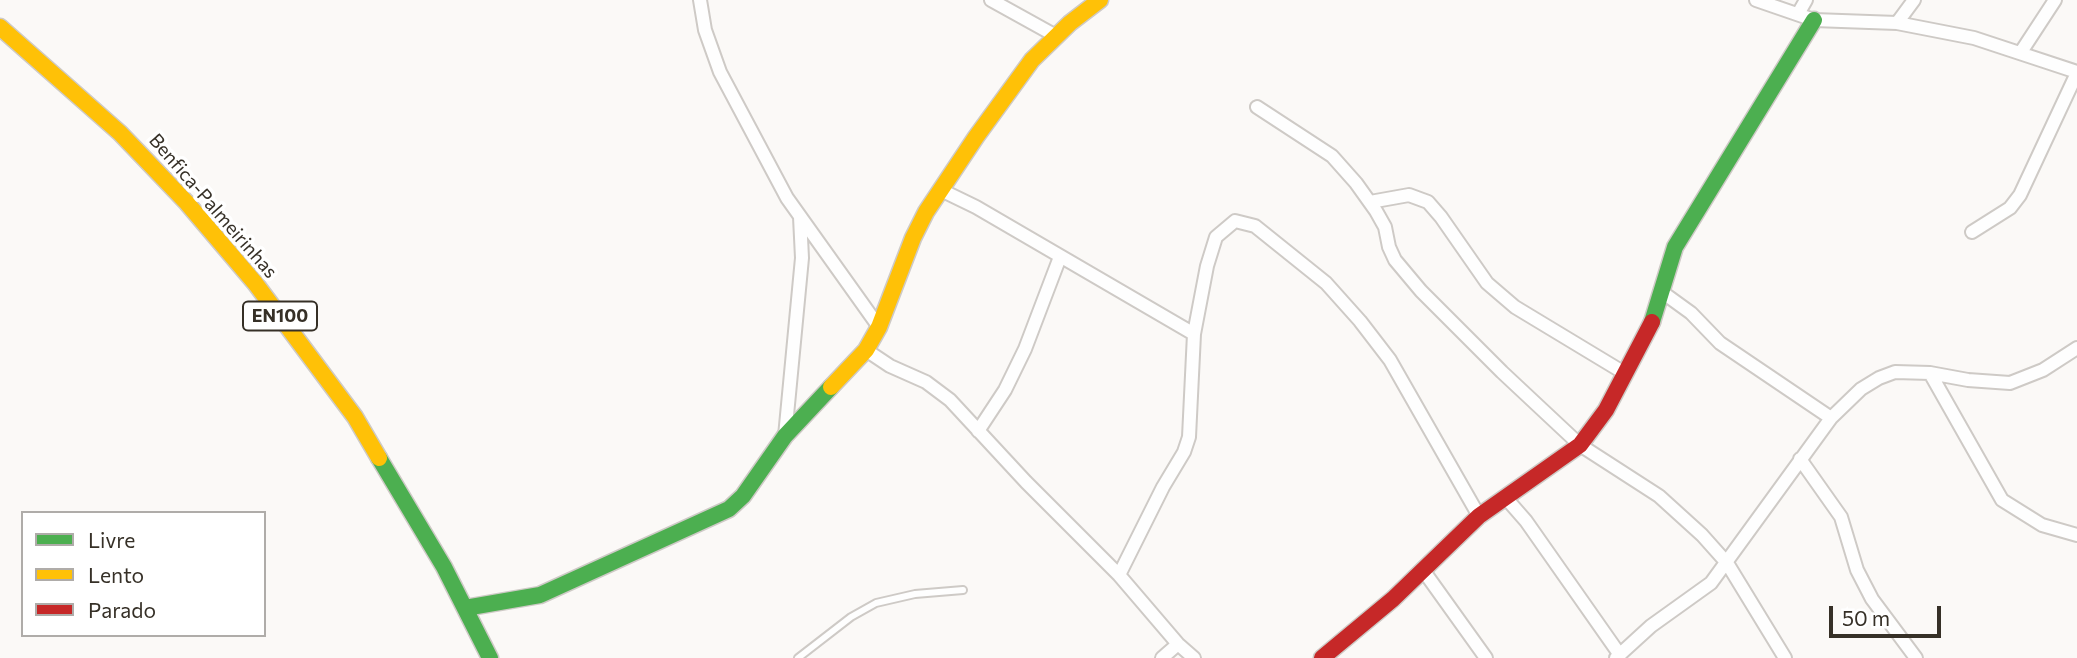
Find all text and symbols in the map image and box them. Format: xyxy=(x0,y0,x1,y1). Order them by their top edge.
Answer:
street label: Benfica-Palmeirinhas xyxy=(144,129,282,283)
road number: EN100 xyxy=(243,302,317,330)
legend xyxy=(21,511,266,637)
text: Livre xyxy=(88,527,135,552)
text: Lento xyxy=(88,562,144,587)
scale bar xyxy=(1832,592,1944,636)
text: Parado xyxy=(88,597,156,622)
text: 50 m xyxy=(1842,605,1890,630)

